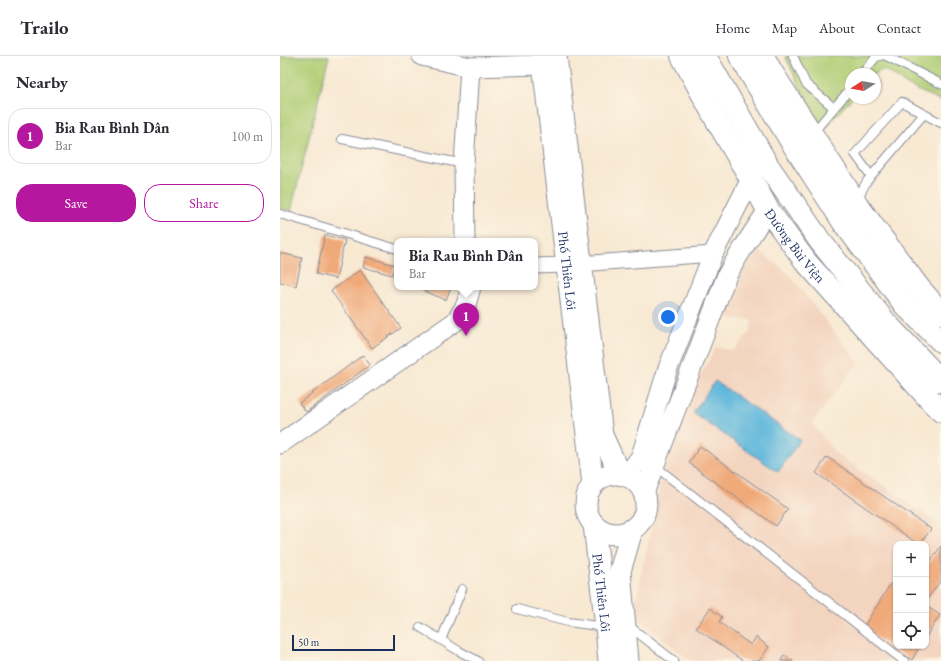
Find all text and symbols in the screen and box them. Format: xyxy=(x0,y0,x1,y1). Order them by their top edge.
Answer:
text: Trailo xyxy=(20,15,69,40)
text: Home xyxy=(715,19,750,37)
text: Map xyxy=(772,19,797,37)
text: About xyxy=(819,19,855,37)
text: Contact xyxy=(877,19,921,37)
north arrow xyxy=(845,68,881,104)
text: Nearby xyxy=(16,71,68,93)
text: Bia Rau Bình Dân xyxy=(55,118,170,137)
text: 1 xyxy=(27,128,33,145)
text: 100 m xyxy=(232,128,263,145)
text: Bar xyxy=(55,137,72,154)
button: Save xyxy=(16,184,136,222)
button: Share xyxy=(144,184,264,222)
street label: Đường Bùi Viện xyxy=(761,205,830,287)
street label: Phố Thiên Lôi xyxy=(554,230,581,311)
popup xyxy=(394,238,538,290)
text: Bia Rau Bình Dân xyxy=(409,246,523,265)
text: Bar xyxy=(409,265,426,282)
pin: 1 xyxy=(453,303,479,336)
your location xyxy=(658,307,678,327)
map controls xyxy=(893,541,929,649)
button: + xyxy=(893,541,929,577)
street label: Phố Thiên Lôi xyxy=(588,552,615,633)
button: − xyxy=(893,577,929,613)
button: locate xyxy=(893,613,929,649)
scale bar xyxy=(292,633,395,652)
text: 50 m xyxy=(298,635,319,649)

